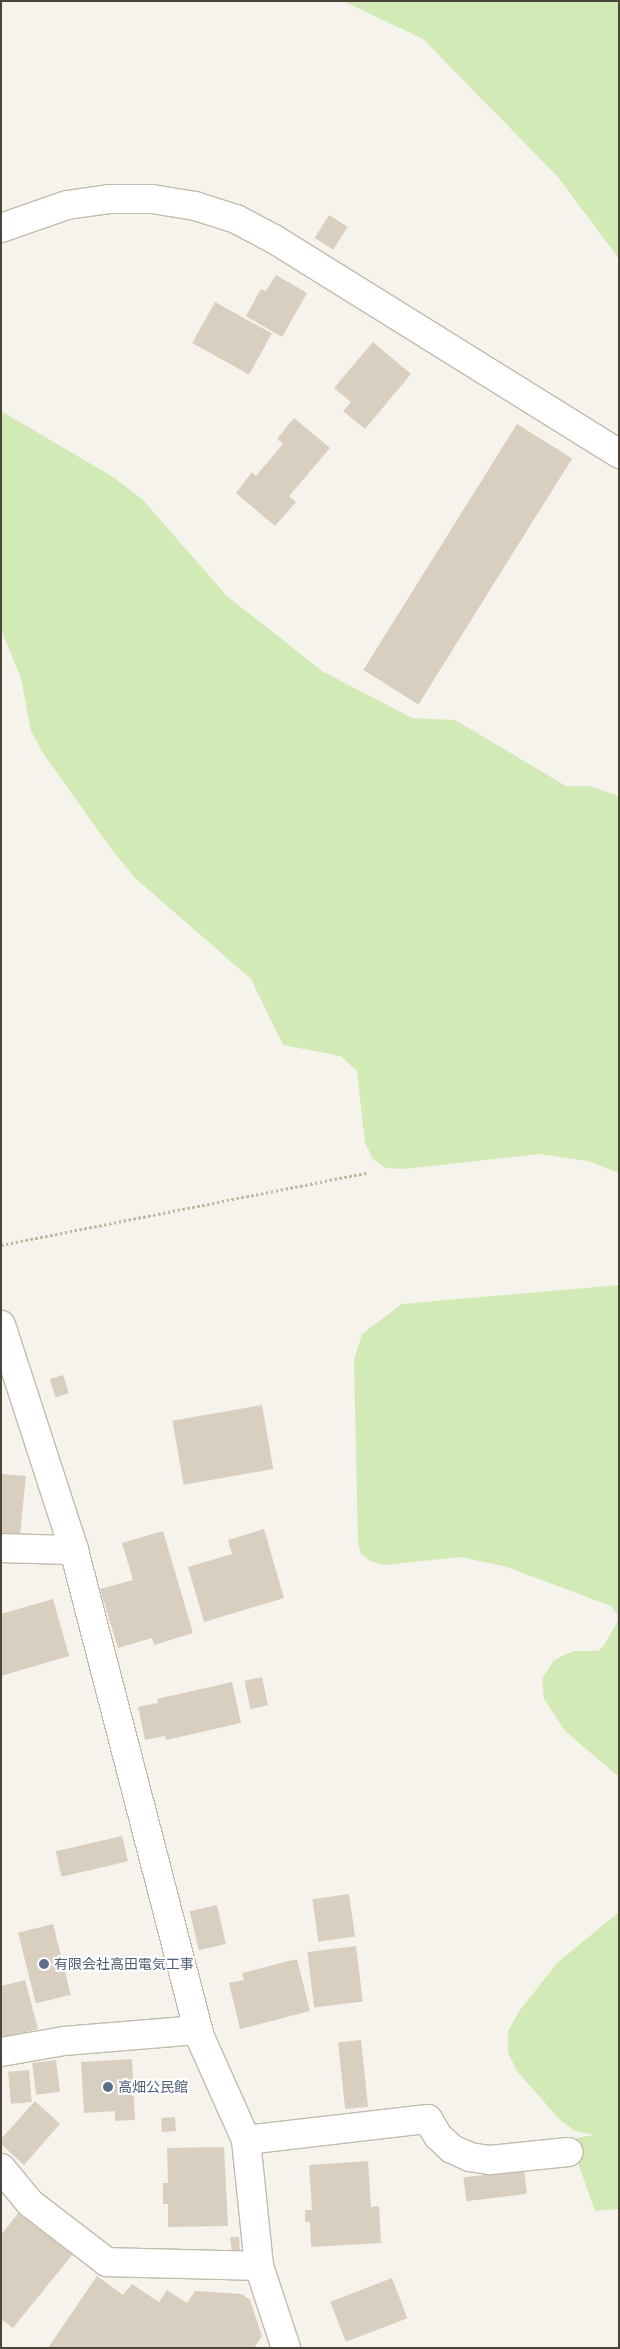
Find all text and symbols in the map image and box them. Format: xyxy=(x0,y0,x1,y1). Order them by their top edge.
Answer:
place label: 有限会社高田電気工事 xyxy=(54,1956,194,1972)
marker: 有限会社高田電気工事 xyxy=(38,1958,50,1970)
place label: 高畑公民館 xyxy=(118,2079,188,2095)
marker: 高畑公民館 xyxy=(102,2081,114,2093)

